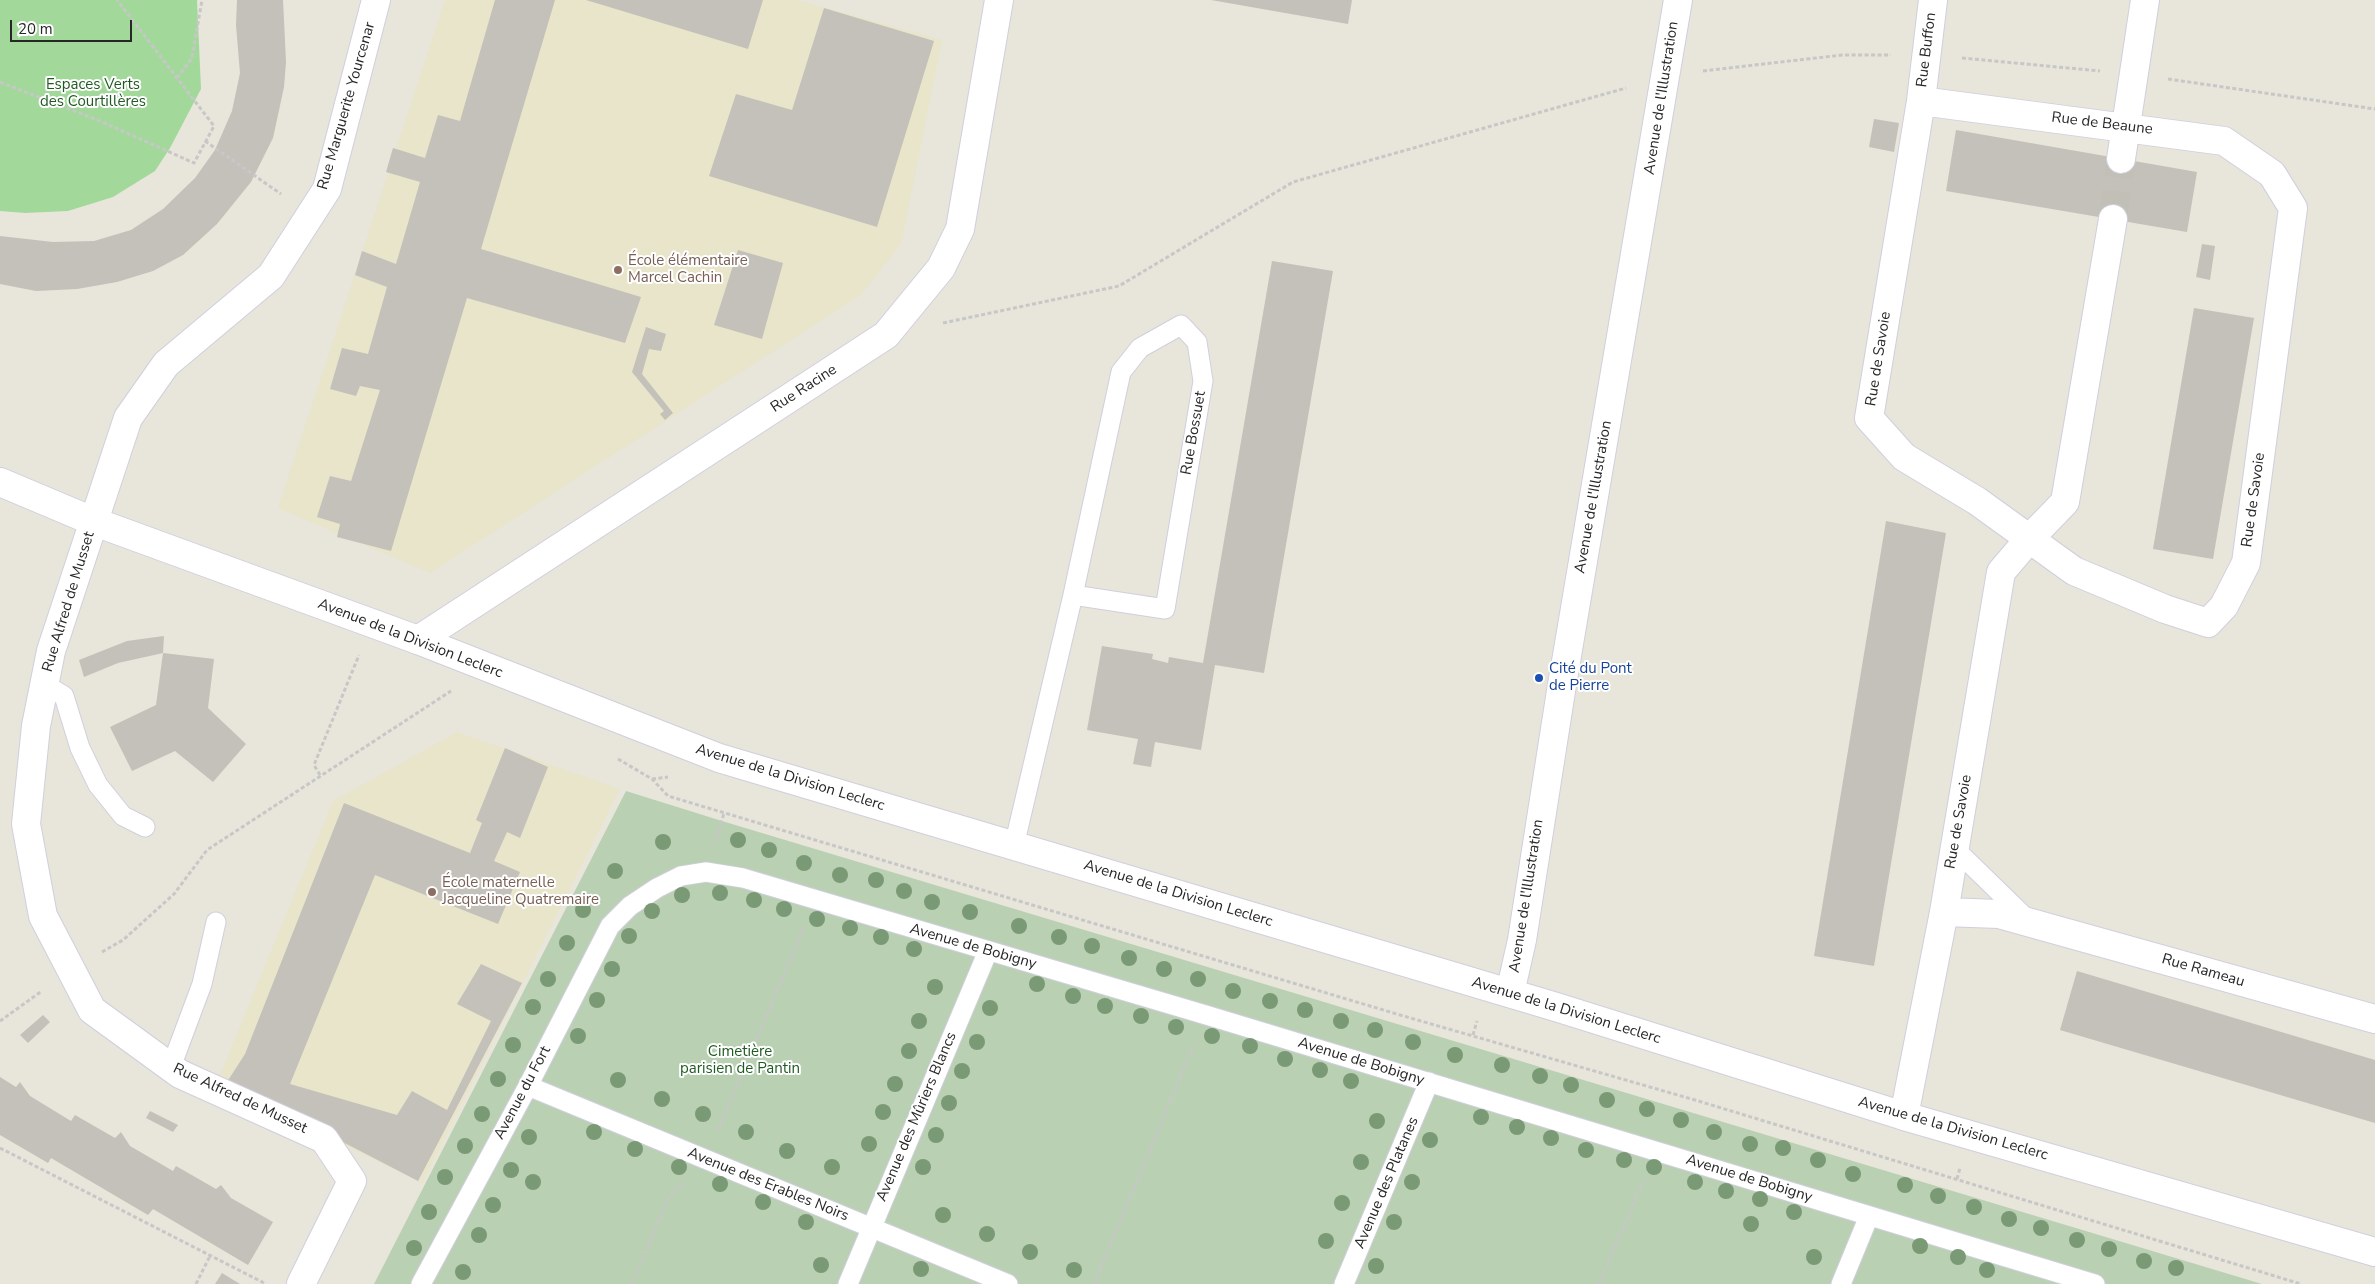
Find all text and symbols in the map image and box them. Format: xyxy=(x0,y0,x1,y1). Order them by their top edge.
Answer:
scale bar xyxy=(12,10,135,42)
street label: Rue Buffon xyxy=(1913,12,1941,88)
text: 20 m xyxy=(18,19,53,39)
street label: Rue Marguerite Yourcenar xyxy=(314,20,380,192)
street label: Avenue de l'Illustration xyxy=(1641,20,1683,176)
park label: Espaces Verts des Courtillères xyxy=(40,76,146,111)
street label: Rue de Beaune xyxy=(2050,109,2154,139)
place label: École élémentaire Marcel Cachin xyxy=(628,252,748,287)
marker: École élémentaire Marcel Cachin xyxy=(612,264,624,276)
street label: Rue de Savoie xyxy=(1863,310,1895,408)
street label: Rue Racine xyxy=(768,361,840,417)
street label: Rue Bossuet xyxy=(1178,390,1210,476)
street label: Avenue de l'Illustration xyxy=(1572,419,1616,575)
street label: Rue de Savoie xyxy=(2238,452,2270,548)
street label: Rue Alfred de Musset xyxy=(39,530,99,674)
street label: Avenue de la Division Leclerc xyxy=(315,595,505,683)
place label: Cité du Pont de Pierre xyxy=(1549,660,1632,695)
marker: Cité du Pont de Pierre xyxy=(1533,672,1545,684)
street label: Avenue de la Division Leclerc xyxy=(693,741,887,815)
street label: Rue de Savoie xyxy=(1942,773,1976,871)
street label: Avenue de l'Illustration xyxy=(1506,818,1548,974)
street label: Avenue de la Division Leclerc xyxy=(1081,857,1275,931)
place label: École maternelle Jacqueline Quatremaire xyxy=(442,874,599,909)
marker: École maternelle Jacqueline Quatremaire xyxy=(426,886,438,898)
street label: Avenue de Bobigny xyxy=(907,920,1039,974)
street label: Rue Rameau xyxy=(2159,951,2247,991)
street label: Avenue de la Division Leclerc xyxy=(1469,974,1663,1048)
street label: Avenue des Mûriers Blancs xyxy=(873,1030,961,1204)
street label: Avenue de Bobigny xyxy=(1296,1034,1426,1090)
street label: Avenue du Fort xyxy=(491,1043,555,1143)
park label: Cimetière parisien de Pantin xyxy=(680,1043,800,1078)
street label: Rue Alfred de Musset xyxy=(170,1060,310,1138)
street label: Avenue de la Division Leclerc xyxy=(1856,1093,2050,1165)
street label: Avenue des Platanes xyxy=(1351,1114,1423,1252)
street label: Avenue des Erables Noirs xyxy=(685,1144,851,1226)
street label: Avenue de Bobigny xyxy=(1684,1151,1814,1207)

